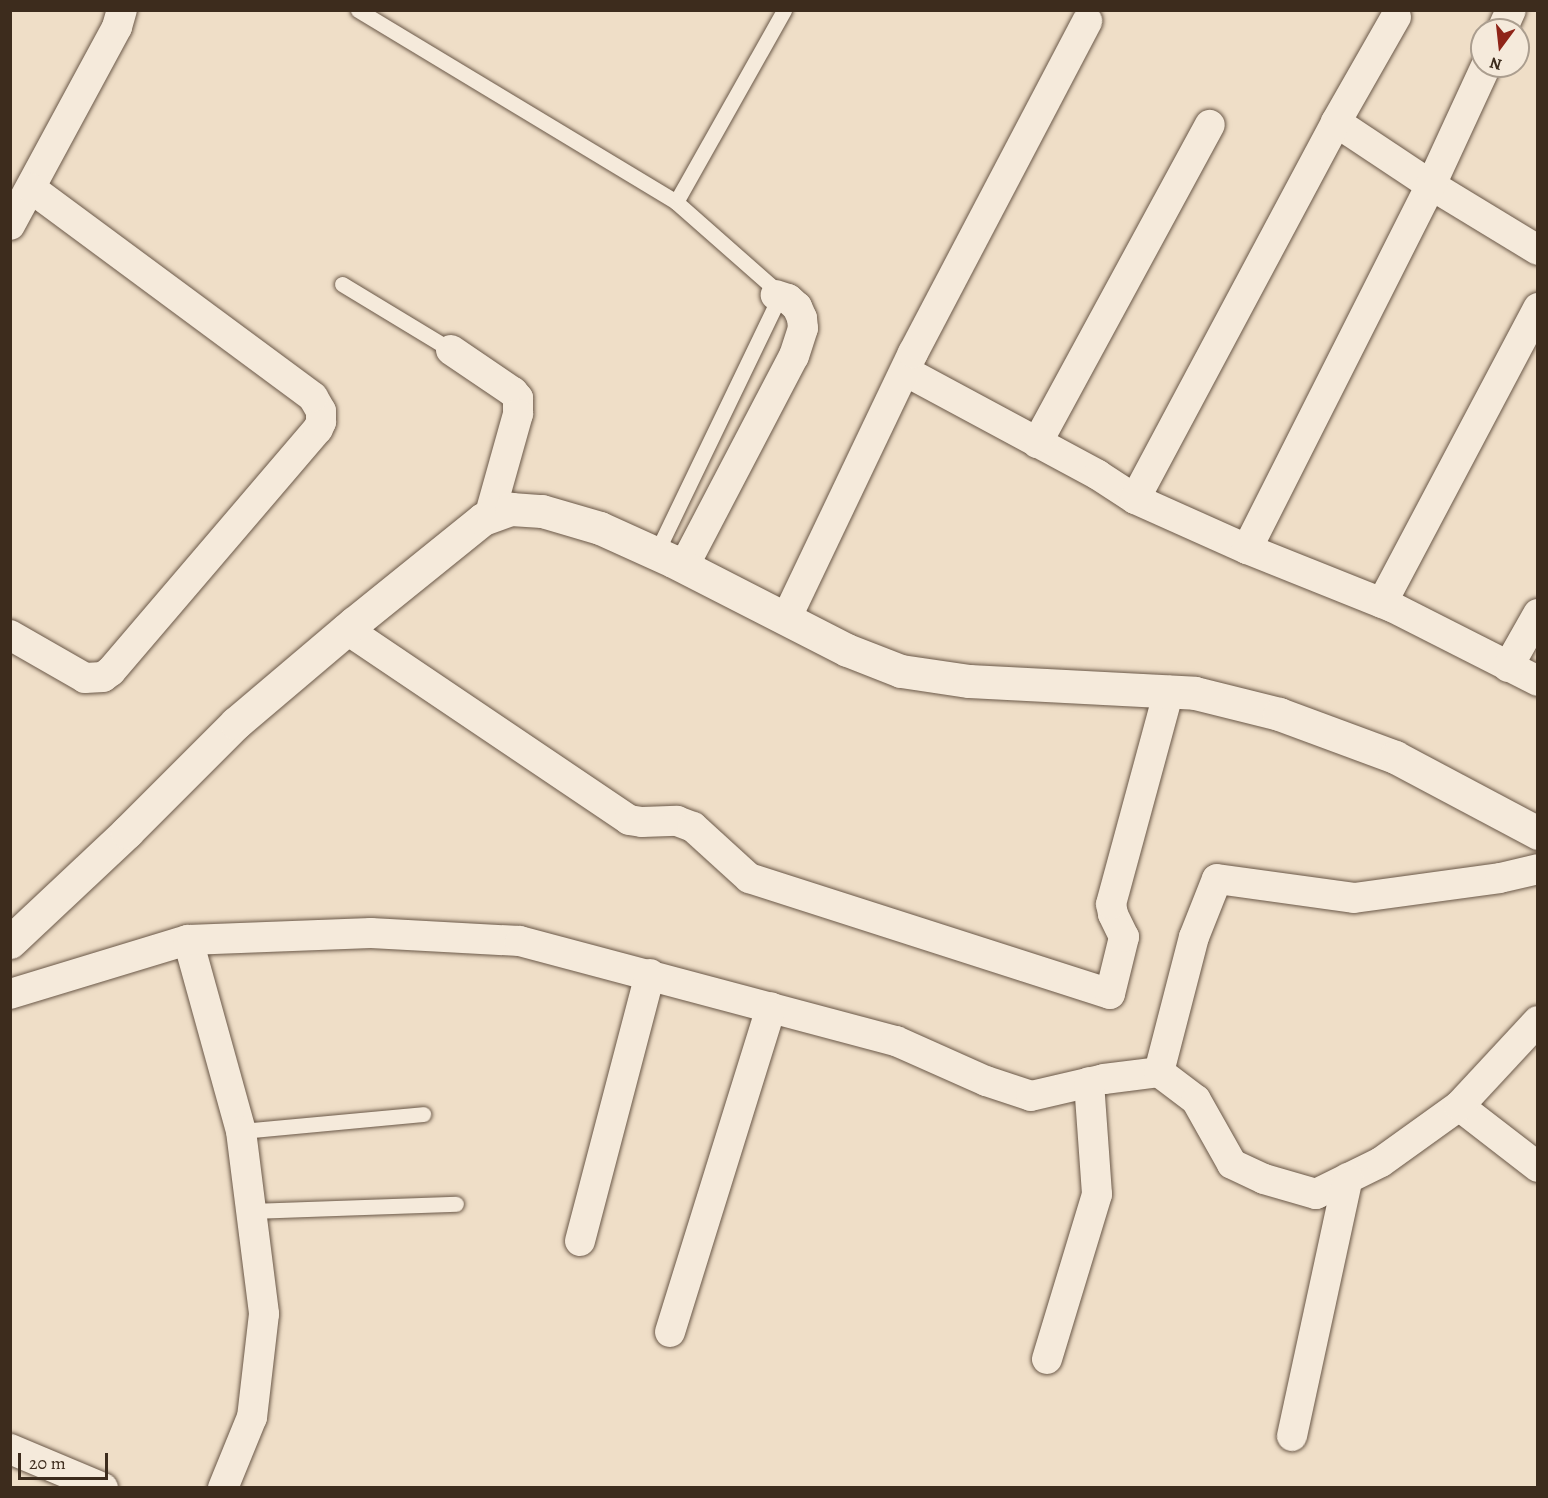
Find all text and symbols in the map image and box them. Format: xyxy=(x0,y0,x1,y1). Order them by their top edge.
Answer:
north arrow xyxy=(1470,18,1530,78)
text: N xyxy=(1487,51,1504,76)
scale bar xyxy=(21,1441,111,1479)
text: 20 m xyxy=(29,1451,66,1475)

